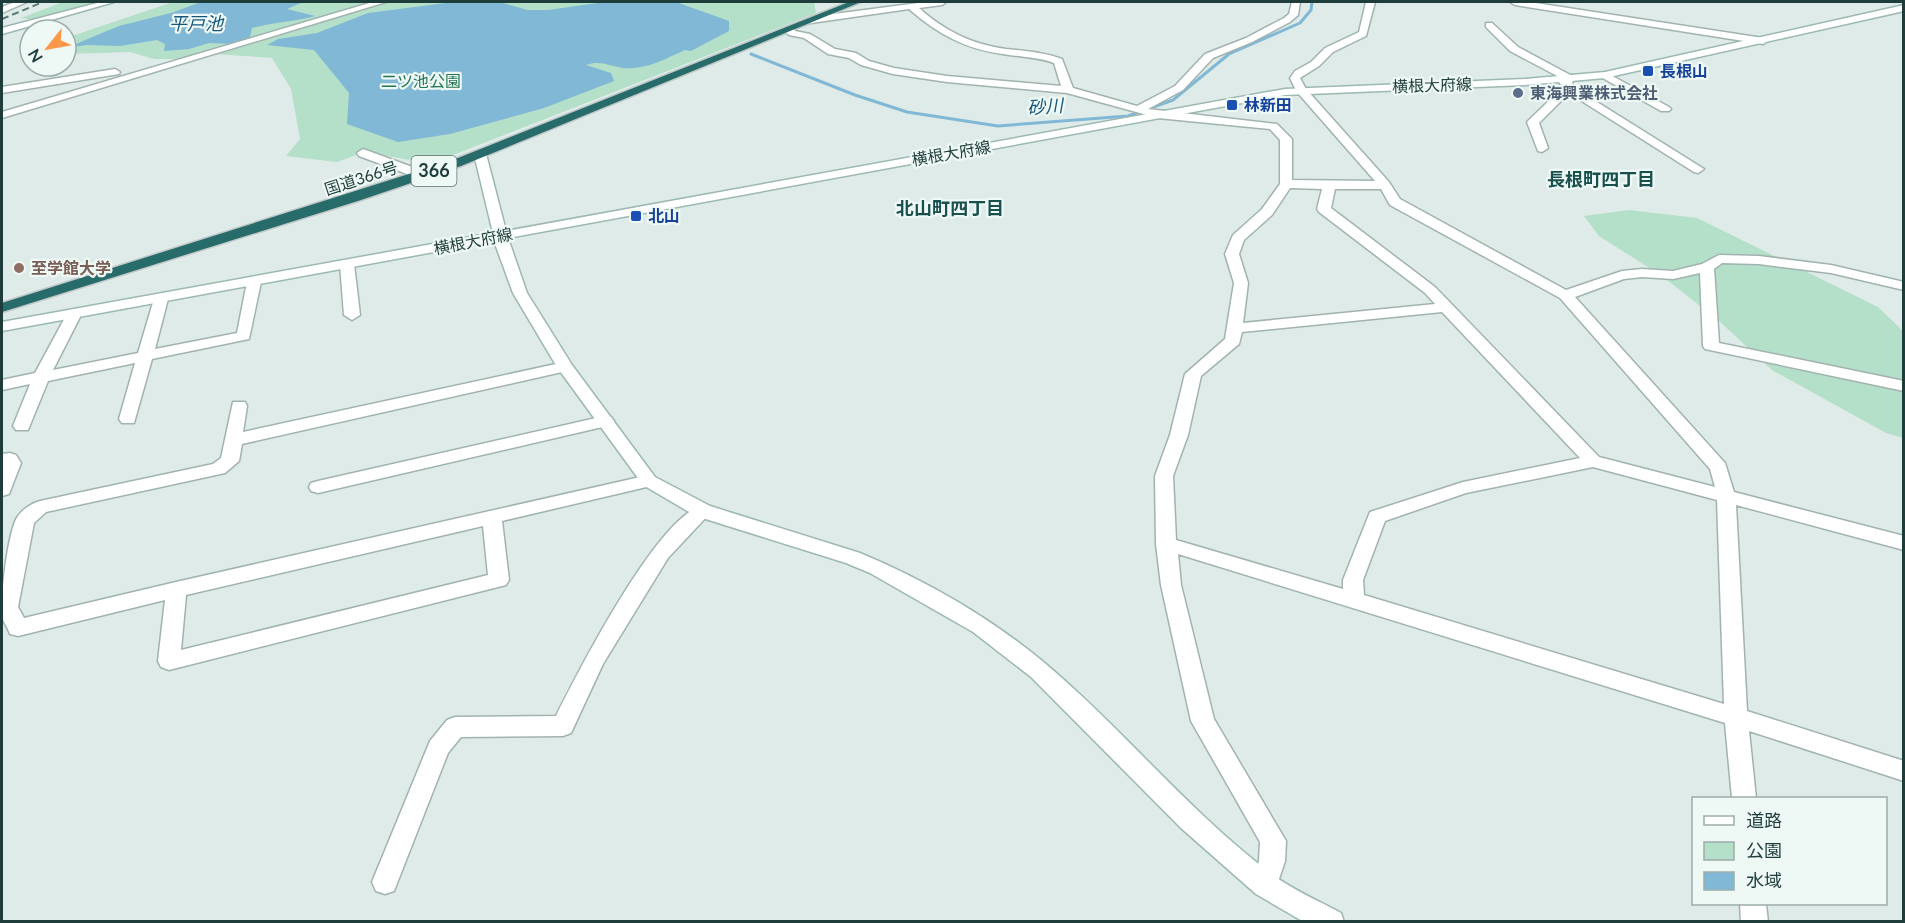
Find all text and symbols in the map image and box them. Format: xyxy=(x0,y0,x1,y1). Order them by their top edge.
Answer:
water label: 平戸池 xyxy=(169,12,225,34)
north arrow xyxy=(18,18,78,78)
text: N xyxy=(23,46,46,66)
place label: 長根山 xyxy=(1660,61,1708,80)
marker: 長根山 xyxy=(1641,64,1655,78)
park label: 二ツ池公園 xyxy=(381,71,461,90)
street label: 横根大府線 xyxy=(1392,74,1472,95)
place label: 東海興業株式会社 xyxy=(1530,83,1658,102)
marker: 東海興業株式会社 xyxy=(1511,86,1525,100)
water label: 砂川 xyxy=(1026,94,1066,118)
place label: 林新田 xyxy=(1244,95,1292,114)
marker: 林新田 xyxy=(1225,98,1239,112)
street label: 横根大府線 xyxy=(910,136,992,169)
road number: 366 xyxy=(412,156,456,186)
street label: 国道366号 xyxy=(322,157,400,198)
district label: 長根町四丁目 xyxy=(1547,168,1655,190)
district label: 北山町四丁目 xyxy=(896,197,1004,219)
place label: 北山 xyxy=(648,206,680,225)
marker: 北山 xyxy=(629,209,643,223)
street label: 横根大府線 xyxy=(432,224,514,257)
place label: 至学館大学 xyxy=(31,258,111,277)
marker: 至学館大学 xyxy=(12,261,26,275)
legend xyxy=(1692,797,1887,905)
text: 道路 xyxy=(1746,809,1782,831)
text: 公園 xyxy=(1746,839,1782,861)
text: 水域 xyxy=(1746,869,1782,891)

